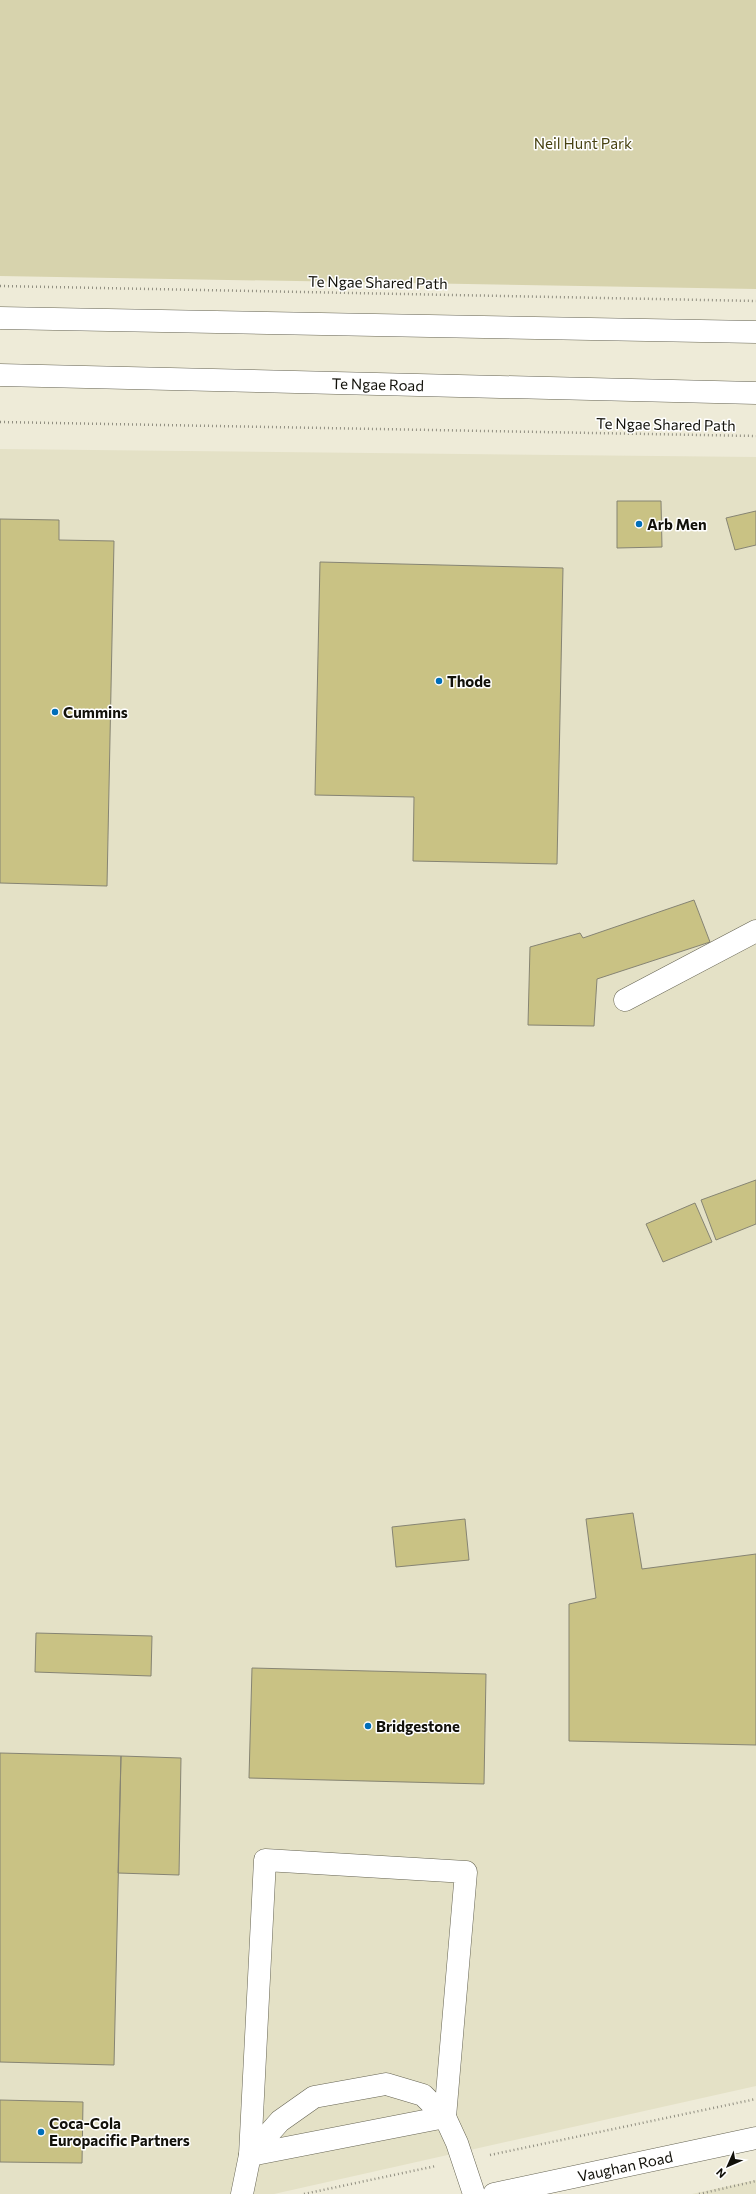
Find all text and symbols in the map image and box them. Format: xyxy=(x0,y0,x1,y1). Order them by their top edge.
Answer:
park label: Neil Hunt Park xyxy=(534,134,632,152)
street label: Te Ngae Shared Path xyxy=(308,272,448,292)
street label: Te Ngae Road xyxy=(332,374,424,394)
street label: Te Ngae Shared Path xyxy=(596,414,736,434)
place label: Arb Men xyxy=(647,515,707,533)
marker: Arb Men xyxy=(634,519,644,529)
place label: Thode xyxy=(447,672,491,690)
marker: Thode xyxy=(434,676,444,686)
place label: Cummins xyxy=(63,703,128,721)
marker: Cummins xyxy=(50,707,60,717)
place label: Bridgestone xyxy=(376,1717,460,1735)
marker: Bridgestone xyxy=(363,1721,373,1731)
place label: Coca-Cola Europacific Partners xyxy=(49,2114,190,2149)
marker: Coca-Cola Europacific Partners xyxy=(36,2127,46,2137)
north arrow xyxy=(708,2146,748,2186)
street label: Vaughan Road xyxy=(576,2147,674,2185)
text: N xyxy=(713,2166,728,2181)

